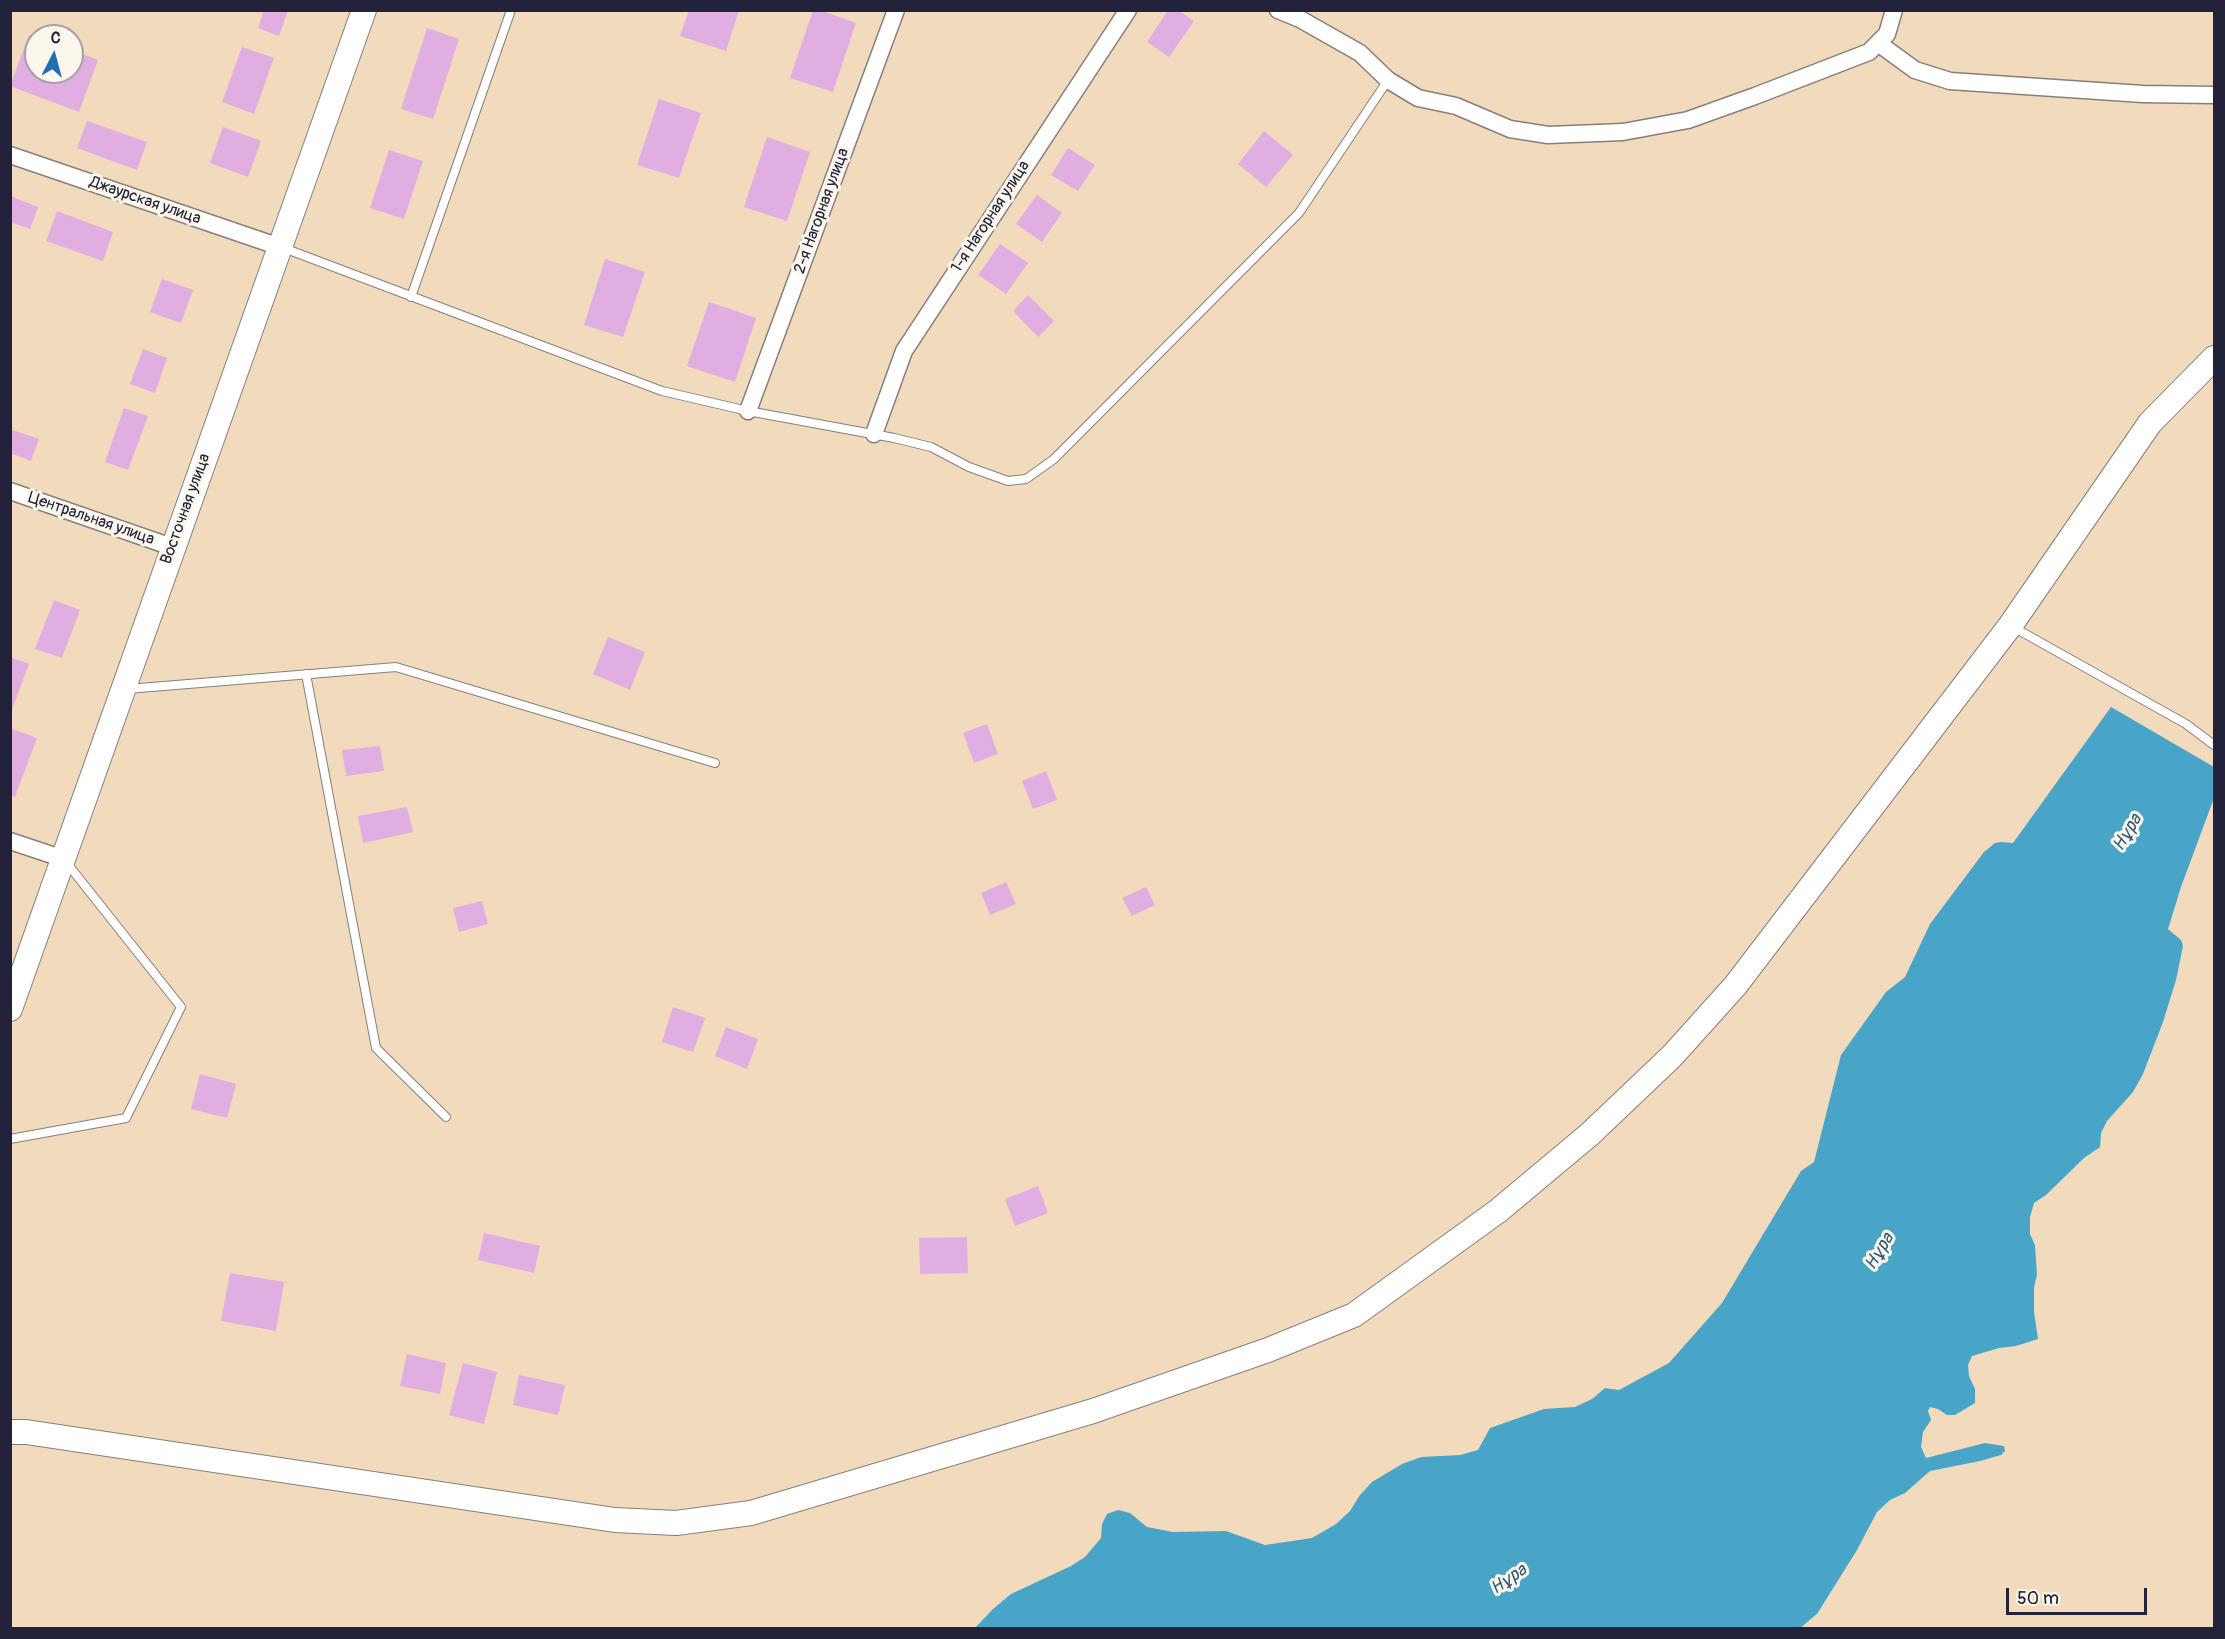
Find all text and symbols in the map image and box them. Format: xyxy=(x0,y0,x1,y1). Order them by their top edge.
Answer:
north arrow xyxy=(24,24,84,84)
text: С xyxy=(50,28,62,49)
street label: 2-я Нагорная улица xyxy=(790,146,854,276)
street label: 1-я Нагорная улица xyxy=(948,157,1034,277)
street label: Джаурская улица xyxy=(87,173,203,229)
street label: Восточная улица xyxy=(157,451,215,567)
street label: Центральная улица xyxy=(25,488,157,550)
water label: Нұра xyxy=(2109,811,2147,855)
water label: Нұра xyxy=(1861,1230,1899,1274)
water label: Нұра xyxy=(1487,1560,1531,1600)
scale bar xyxy=(2009,1576,2150,1614)
text: 50 m xyxy=(2017,1587,2059,1610)

